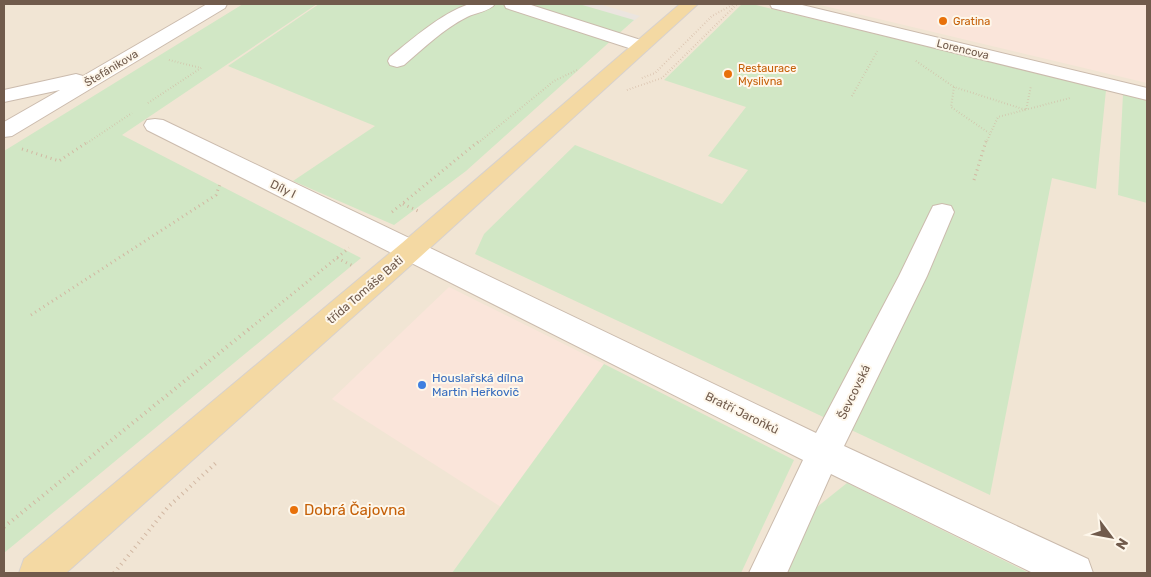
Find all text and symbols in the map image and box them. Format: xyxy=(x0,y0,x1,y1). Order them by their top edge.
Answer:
marker: Gratina xyxy=(937,15,949,27)
place label: Gratina xyxy=(953,15,990,28)
street label: Lorencova xyxy=(935,37,990,62)
street label: Štefánikova xyxy=(82,47,140,90)
place label: Restaurace Myslivna xyxy=(738,62,796,88)
marker: Restaurace Myslivna xyxy=(722,68,734,80)
street label: Díly I xyxy=(268,177,298,201)
street label: třída Tomáše Bati xyxy=(324,253,406,327)
street label: Ševcovská xyxy=(835,362,873,422)
place label: Houslařská dílna Martin Heřkovič xyxy=(432,371,524,399)
marker: Houslařská dílna Martin Heřkovič xyxy=(416,379,428,391)
street label: Bratří Jaroňků xyxy=(703,389,781,437)
place label: Dobrá Čajovna xyxy=(304,501,406,519)
marker: Dobrá Čajovna xyxy=(288,504,300,516)
north arrow xyxy=(1086,512,1136,562)
text: N xyxy=(1112,535,1131,552)

